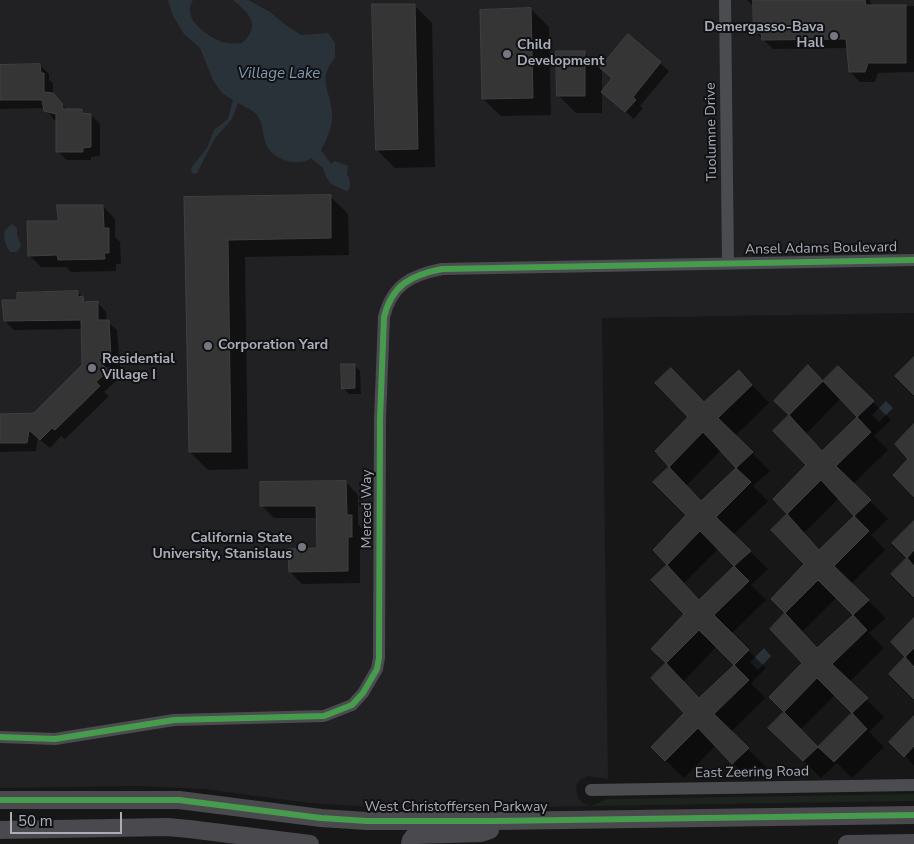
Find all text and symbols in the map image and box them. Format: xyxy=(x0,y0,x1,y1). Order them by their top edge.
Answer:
place label: Demergasso-Bava Hall xyxy=(704,20,824,52)
marker: Demergasso-Bava Hall xyxy=(828,30,840,42)
place label: Child Development xyxy=(517,38,604,70)
marker: Child Development xyxy=(501,48,513,60)
water label: Village Lake xyxy=(238,65,320,83)
street label: Tuolumne Drive xyxy=(703,82,721,182)
street label: Ansel Adams Boulevard xyxy=(745,239,897,259)
place label: Corporation Yard xyxy=(218,338,328,354)
marker: Corporation Yard xyxy=(202,340,214,352)
place label: Residential Village I xyxy=(102,352,175,384)
marker: Residential Village I xyxy=(86,362,98,374)
street label: Merced Way xyxy=(360,469,376,549)
place label: California State University, Stanislaus xyxy=(152,531,292,564)
marker: California State University, Stanislaus xyxy=(296,541,308,553)
street label: East Zeering Road xyxy=(695,764,809,782)
street label: West Christoffersen Parkway xyxy=(365,800,547,816)
scale bar xyxy=(12,802,125,834)
text: 50 m xyxy=(18,811,53,831)

